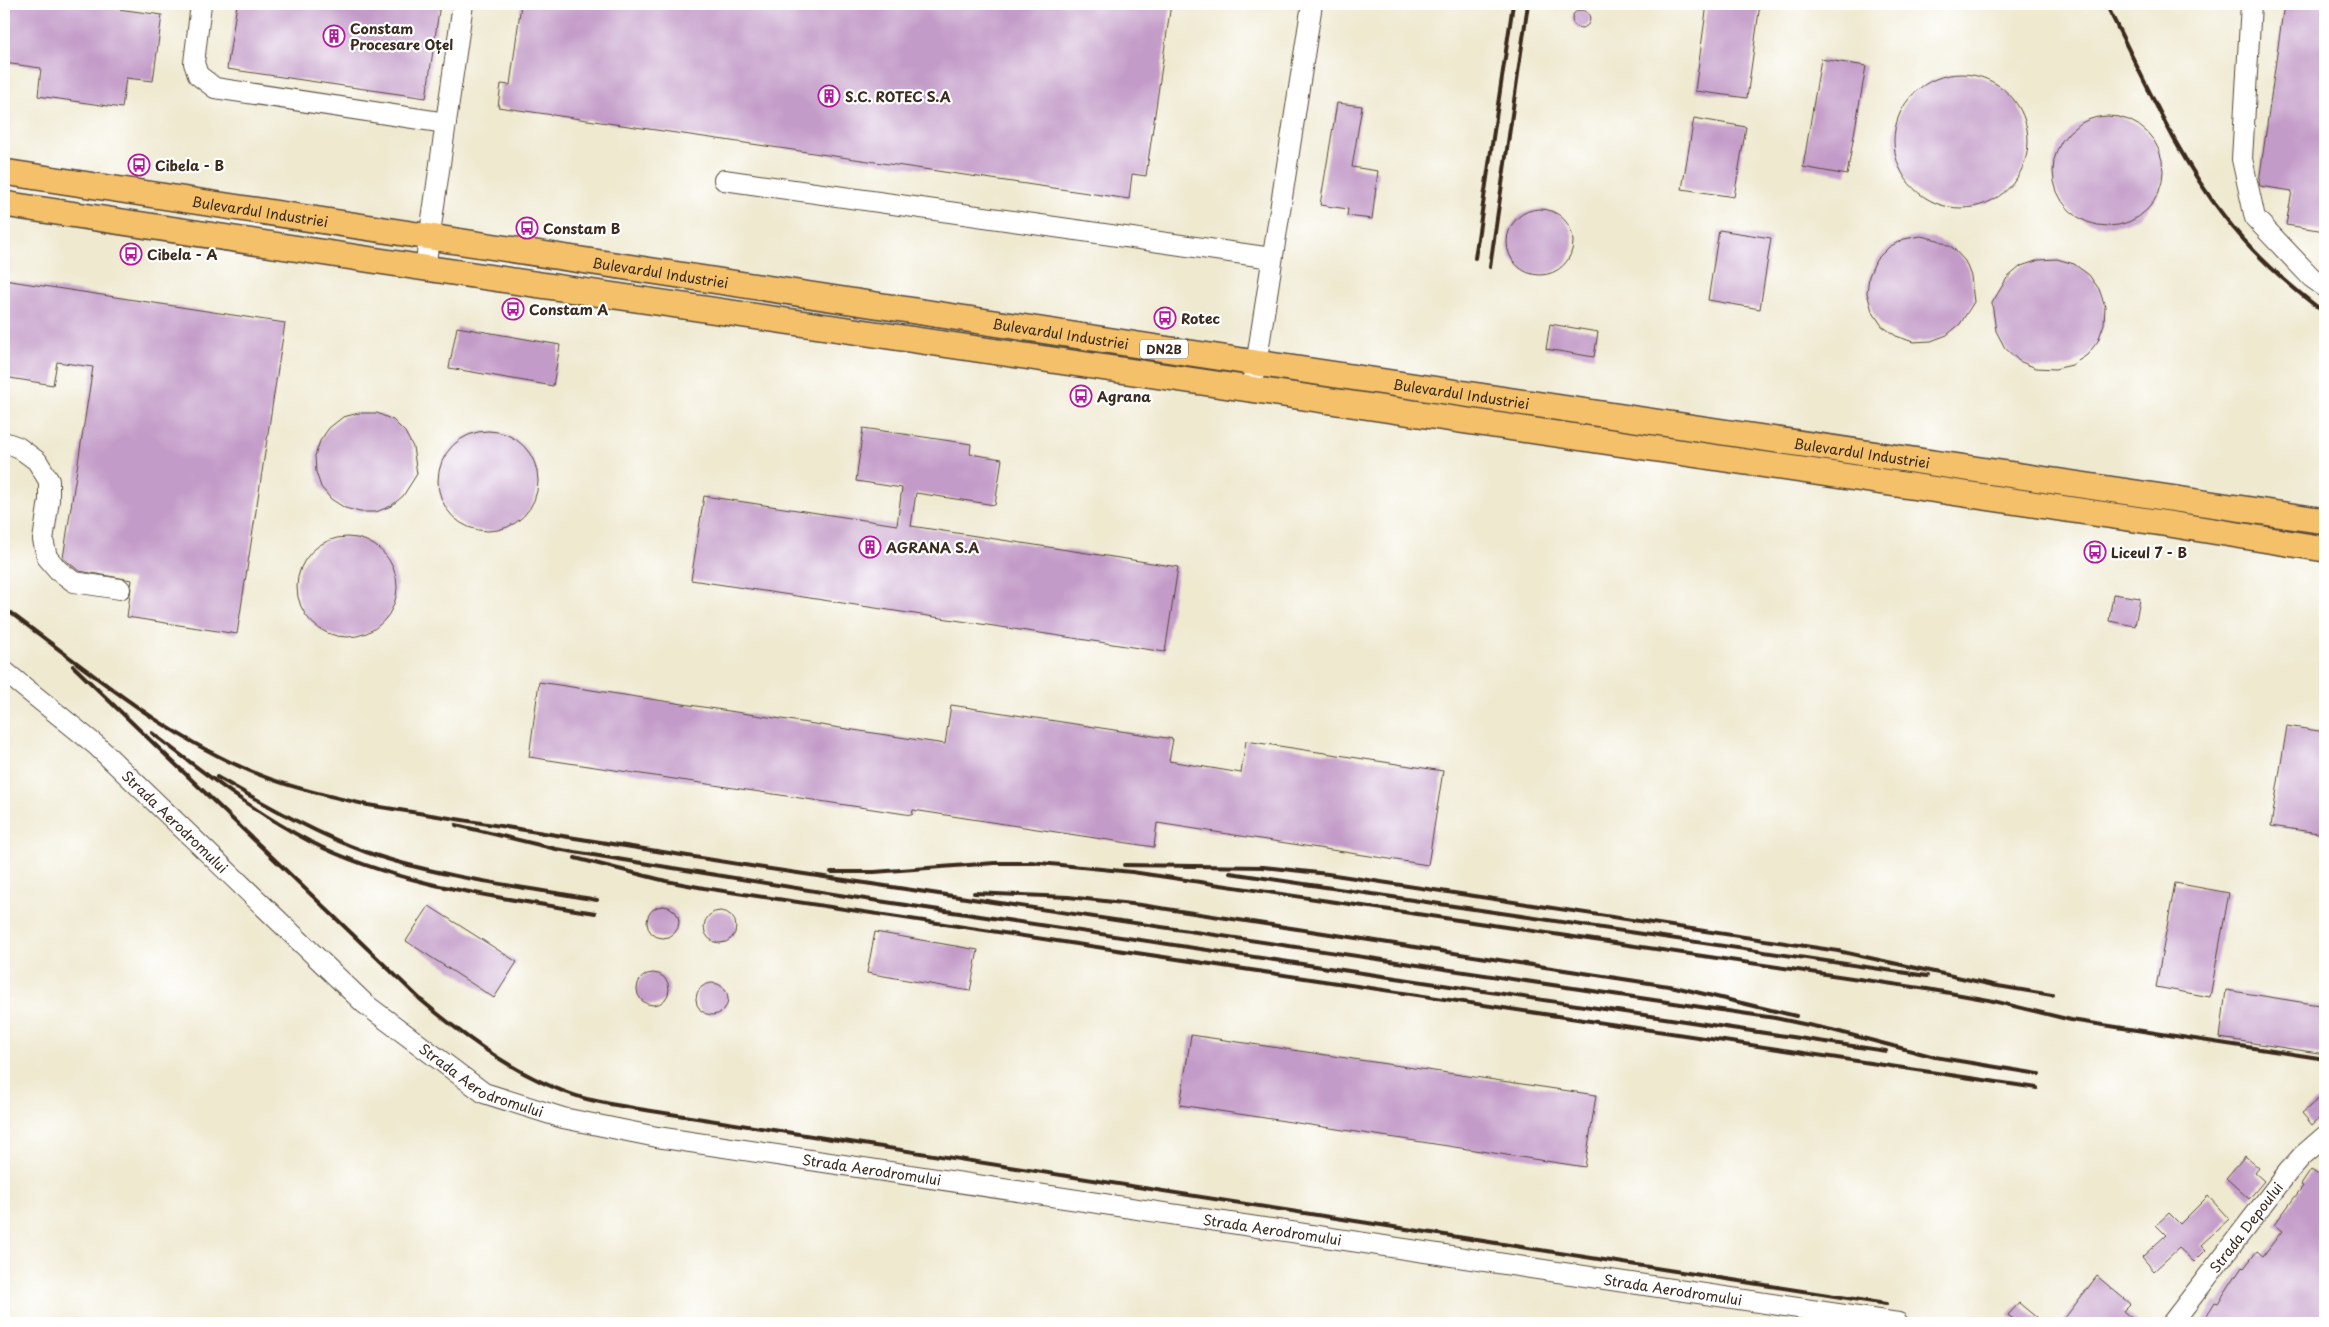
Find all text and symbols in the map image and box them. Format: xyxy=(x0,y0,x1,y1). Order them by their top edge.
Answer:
place label: Constam Procesare Oțel xyxy=(350,18,453,55)
building icon: Constam Procesare Oțel xyxy=(322,24,346,48)
building icon: S.C. ROTEC S.A xyxy=(817,84,841,108)
place label: S.C. ROTEC S.A xyxy=(845,86,951,107)
bus stop icon: Cibela - B xyxy=(127,153,151,177)
place label: Cibela - B xyxy=(155,155,224,176)
street label: Bulevardul Industriei xyxy=(190,190,330,232)
bus stop icon: Constam B xyxy=(515,216,539,240)
place label: Constam B xyxy=(543,218,620,239)
bus stop icon: Cibela - A xyxy=(119,242,143,266)
place label: Cibela - A xyxy=(147,244,218,265)
street label: Bulevardul Industriei xyxy=(591,251,730,293)
bus stop icon: Constam A xyxy=(501,297,525,321)
place label: Constam A xyxy=(529,299,608,320)
bus stop icon: Rotec xyxy=(1153,306,1177,330)
place label: Rotec xyxy=(1181,308,1220,329)
street label: Bulevardul Industriei xyxy=(991,312,1130,354)
road number: DN2B xyxy=(1140,339,1188,358)
street label: Bulevardul Industriei xyxy=(1392,373,1531,414)
bus stop icon: Agrana xyxy=(1069,384,1093,408)
place label: Agrana xyxy=(1097,386,1151,407)
street label: Bulevardul Industriei xyxy=(1792,432,1932,473)
building icon: AGRANA S.A xyxy=(858,535,882,559)
place label: AGRANA S.A xyxy=(885,537,979,558)
bus stop icon: Liceul 7 - B xyxy=(2083,540,2107,564)
place label: Liceul 7 - B xyxy=(2111,542,2187,563)
street label: Strada Aerodromului xyxy=(117,765,233,877)
street label: Strada Aerodromului xyxy=(415,1038,546,1122)
street label: Strada Aerodromului xyxy=(801,1148,943,1190)
street label: Strada Depoului xyxy=(2204,1177,2287,1277)
street label: Strada Aerodromului xyxy=(1201,1208,1343,1250)
street label: Strada Aerodromului xyxy=(1602,1268,1744,1310)

